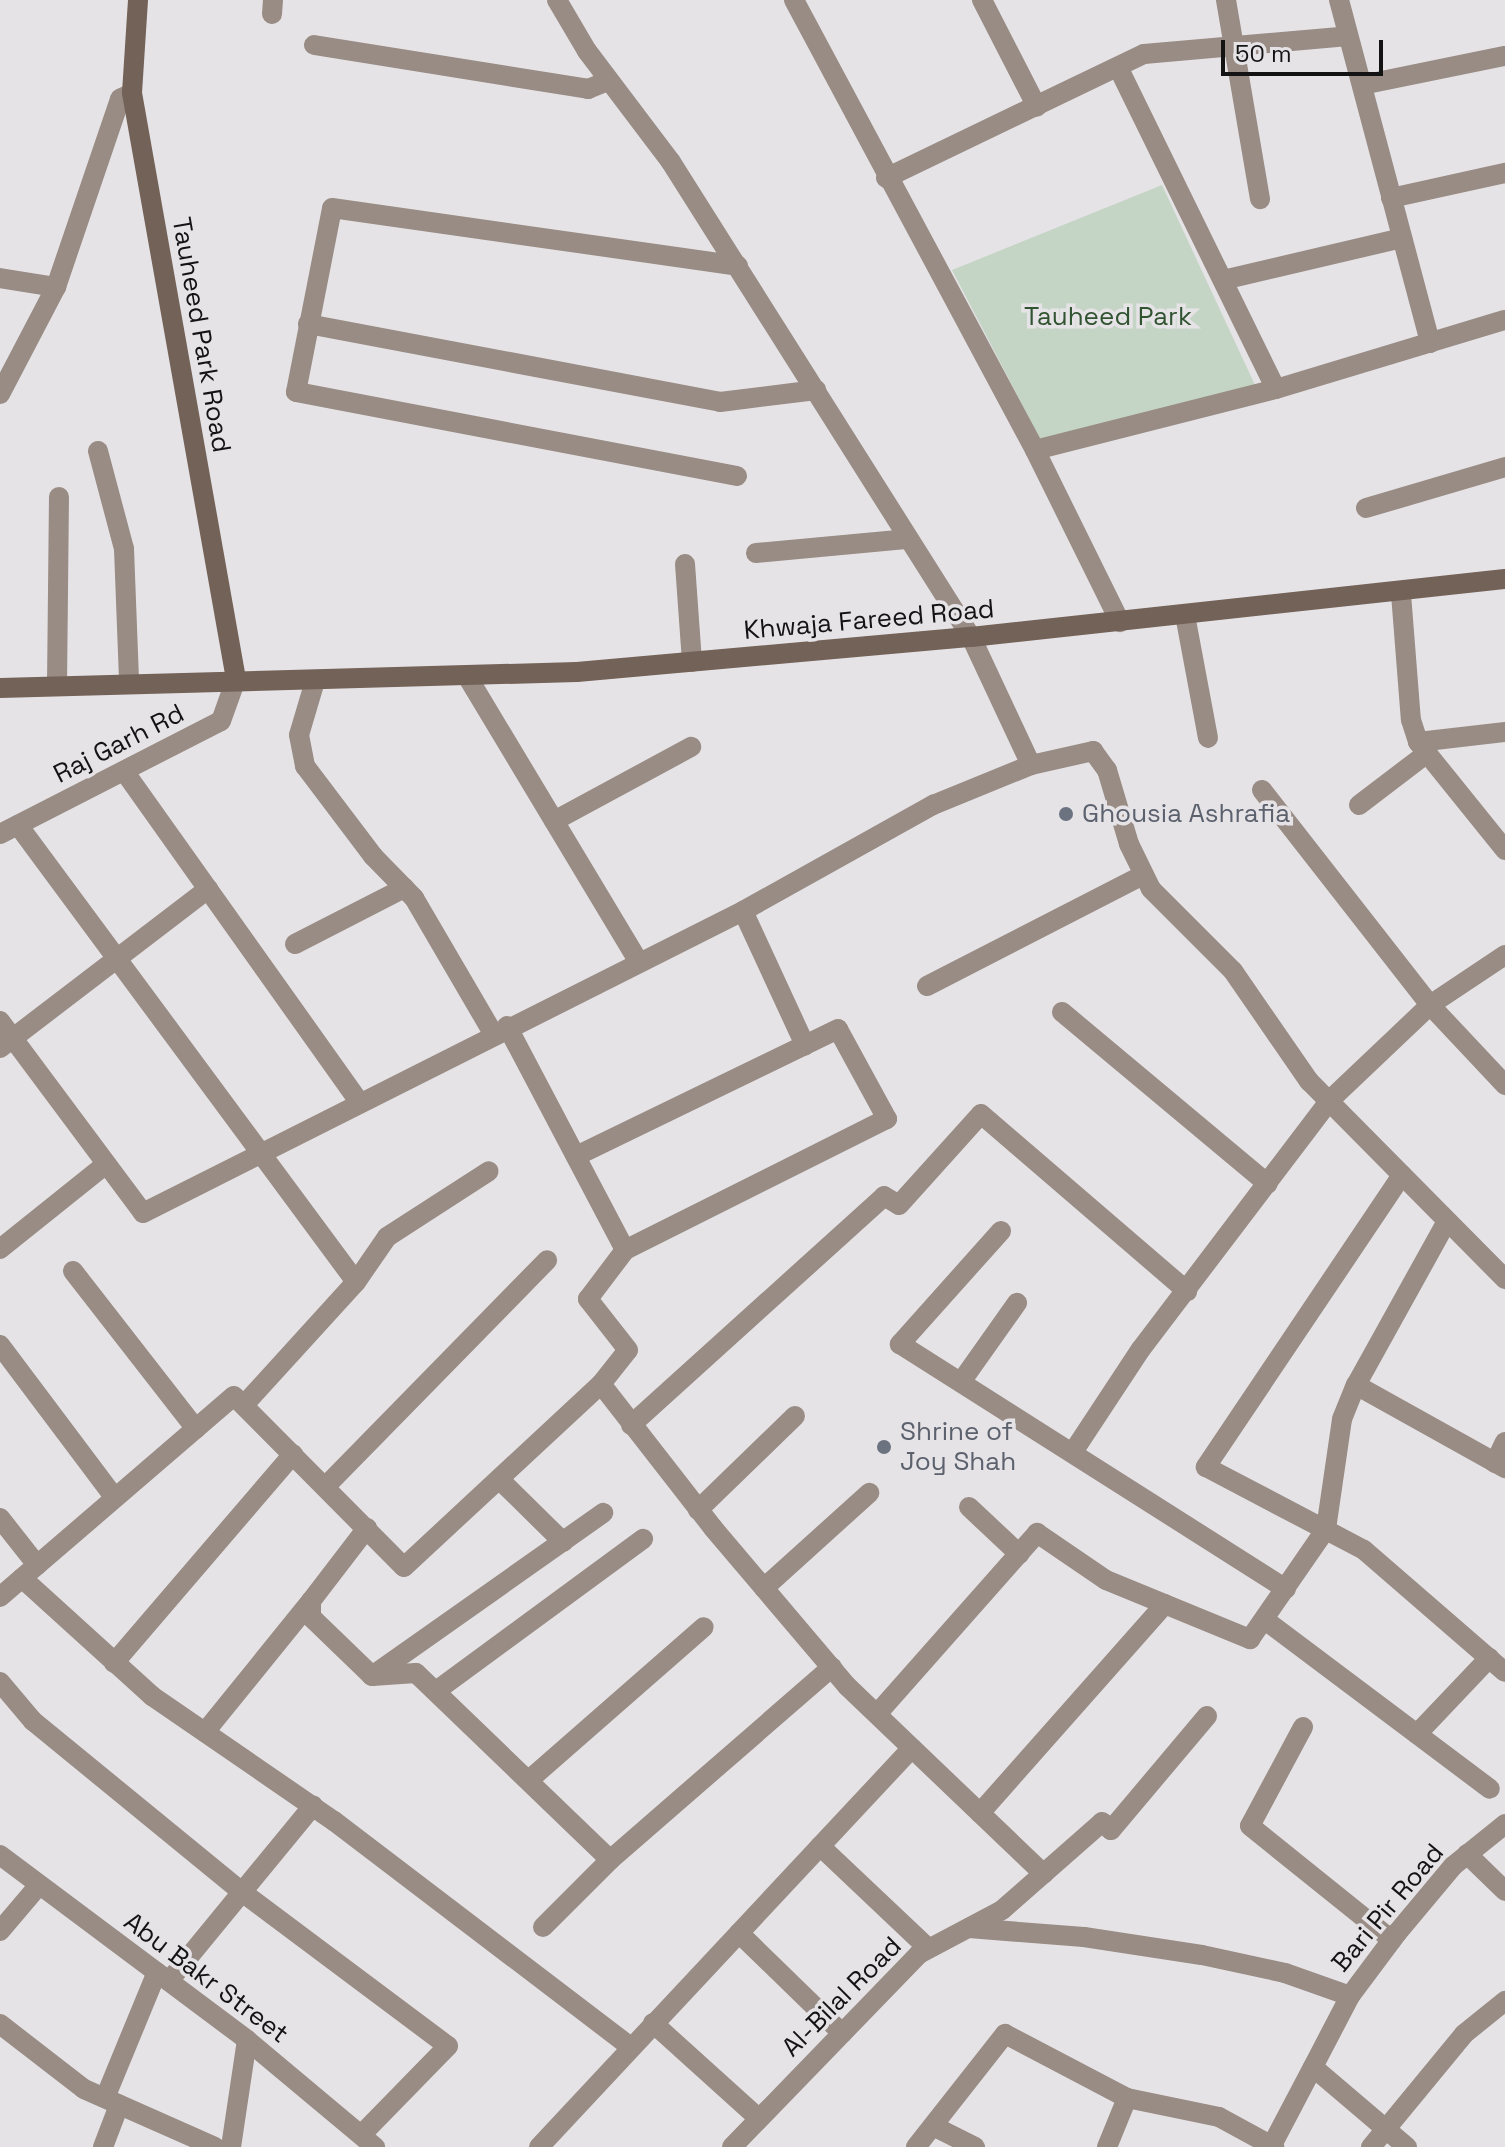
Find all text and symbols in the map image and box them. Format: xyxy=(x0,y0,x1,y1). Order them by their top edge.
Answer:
scale bar xyxy=(1225,24,1387,74)
text: 50 m xyxy=(1235,38,1292,69)
street label: Tauheed Park Road xyxy=(165,215,237,455)
park label: Tauheed Park xyxy=(1024,301,1192,333)
street label: Khwaja Fareed Road xyxy=(742,594,996,646)
street label: Raj Garh Rd xyxy=(49,698,189,790)
place label: Ghousia Ashrafia xyxy=(1082,798,1290,830)
marker: Ghousia Ashrafia xyxy=(1057,805,1075,823)
place label: Shrine of Joy Shah xyxy=(900,1416,1016,1478)
marker: Shrine of Joy Shah xyxy=(875,1438,893,1456)
street label: Bari Pir Road xyxy=(1325,1838,1451,1978)
street label: Abu Bakr Street xyxy=(118,1906,294,2050)
street label: Al-Bilal Road xyxy=(776,1931,908,2063)

